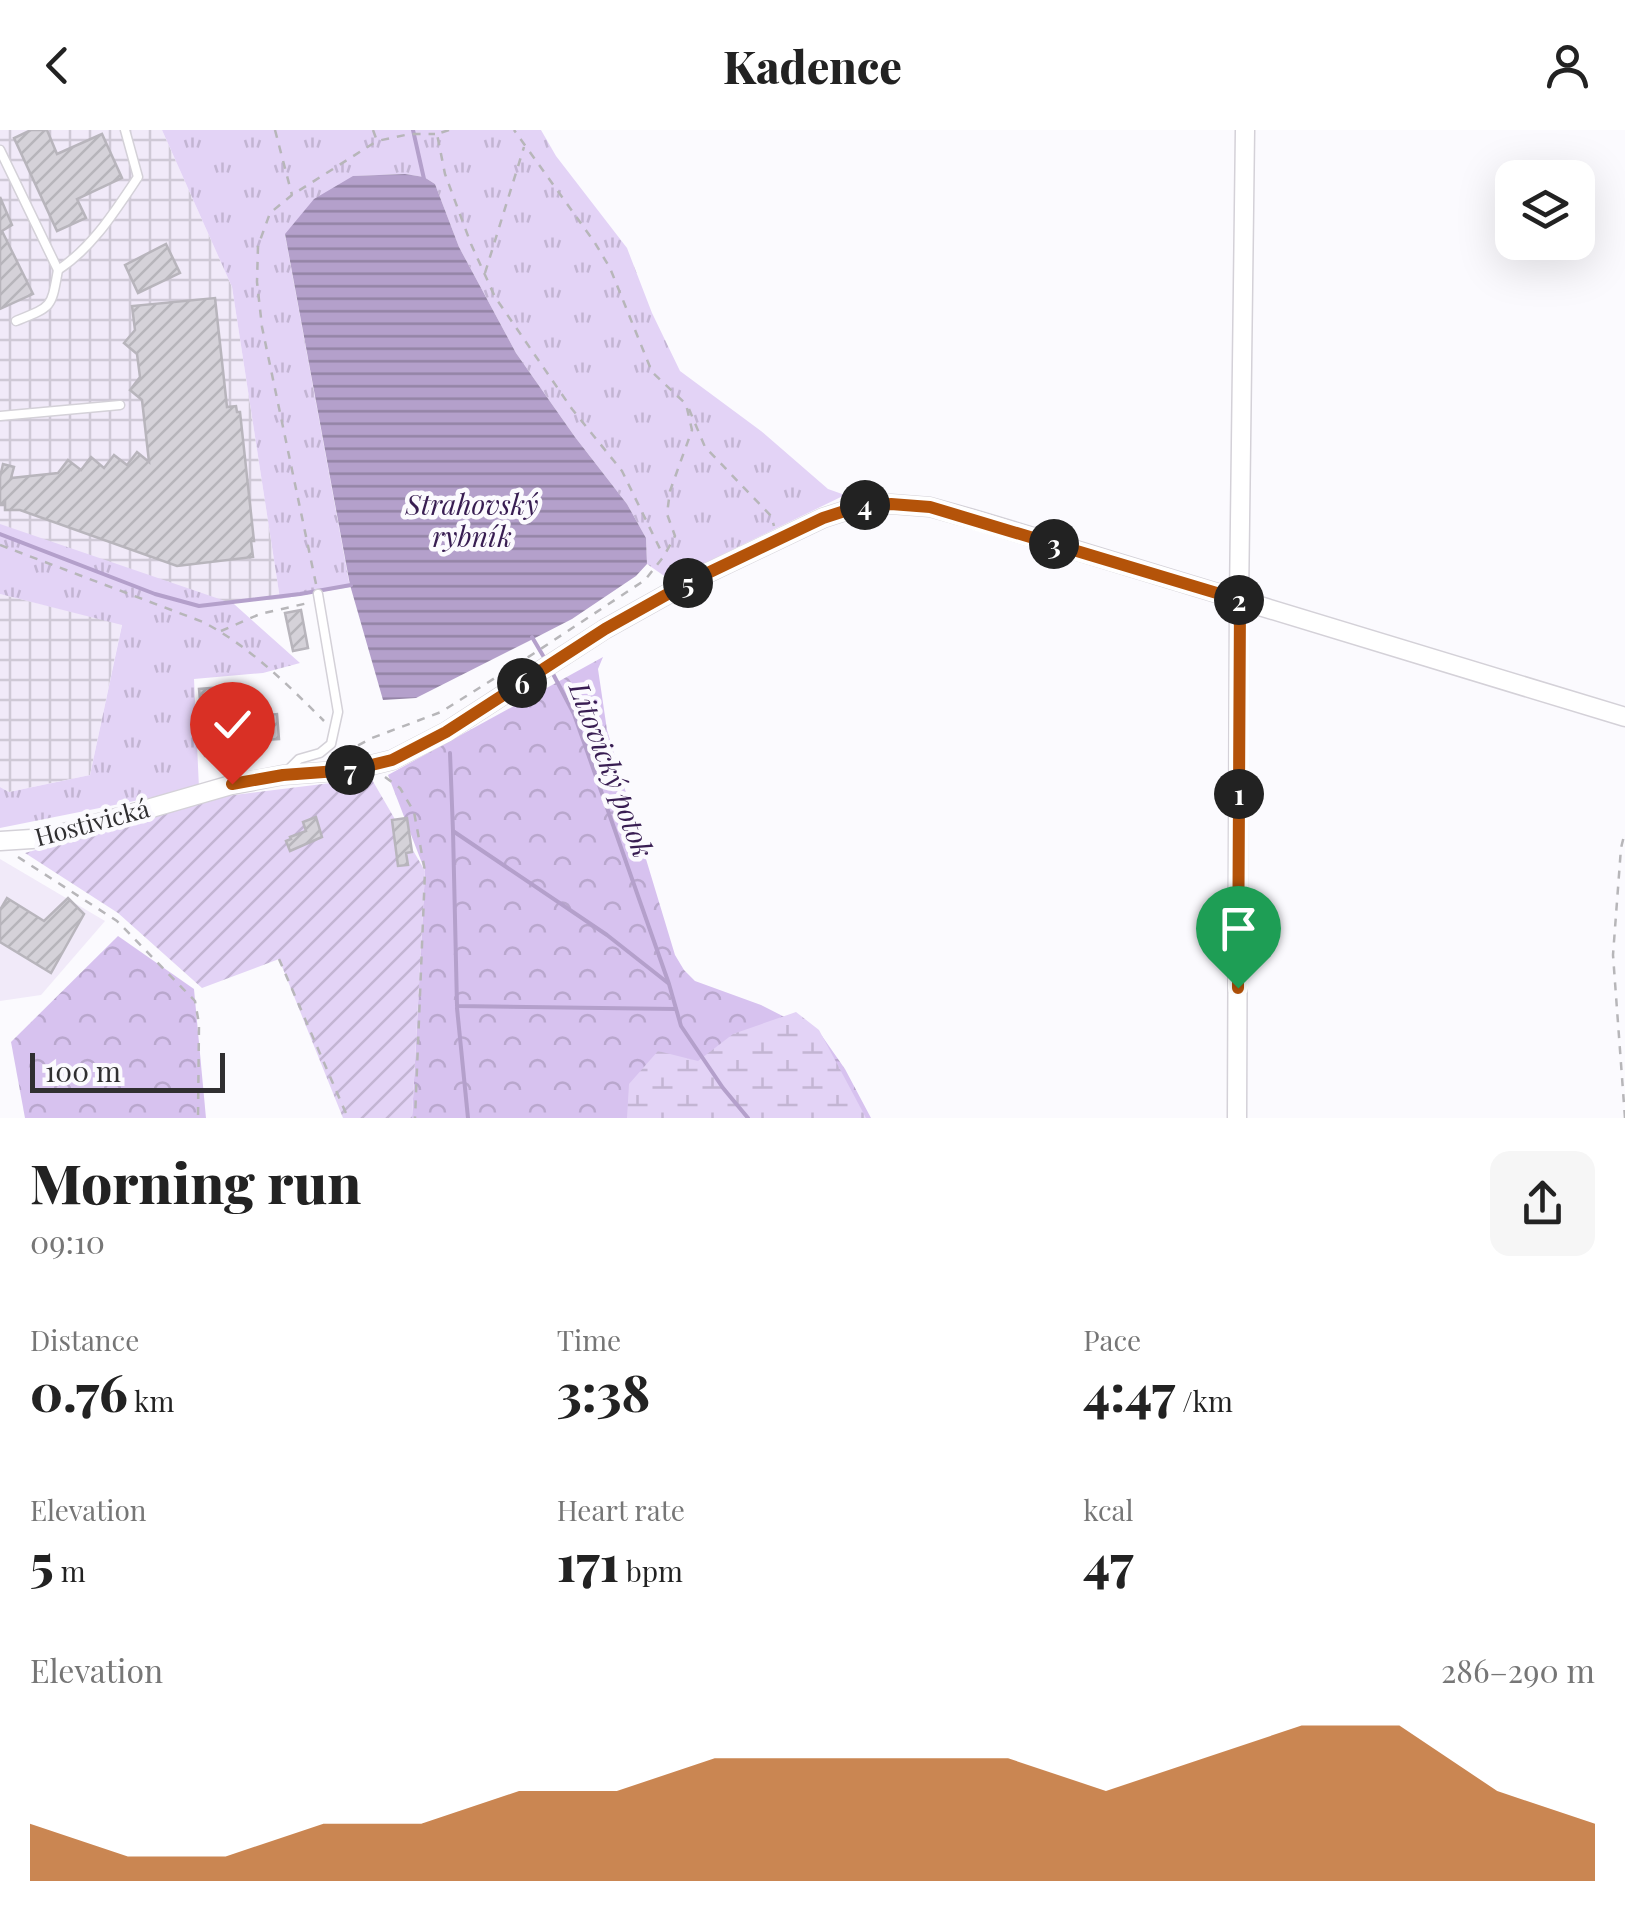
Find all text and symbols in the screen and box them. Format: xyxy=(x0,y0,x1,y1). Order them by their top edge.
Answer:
text: Kadence xyxy=(723,35,902,95)
icon: back xyxy=(30,38,85,93)
icon: person xyxy=(1540,38,1595,93)
map controls xyxy=(1495,160,1595,260)
button: layers xyxy=(1495,160,1595,260)
pin: 4 xyxy=(840,480,890,530)
water label: Strahovský rybník xyxy=(404,485,539,554)
text: 4 xyxy=(858,486,872,523)
pin: 3 xyxy=(1029,519,1079,569)
text: 3 xyxy=(1047,525,1061,562)
pin: 5 xyxy=(663,558,713,608)
text: 5 xyxy=(682,564,694,601)
pin: 2 xyxy=(1214,575,1264,625)
text: 2 xyxy=(1232,581,1246,618)
pin: 6 xyxy=(497,658,547,708)
text: 6 xyxy=(514,664,530,701)
water label: Litovický potok xyxy=(562,676,663,862)
pin xyxy=(190,682,275,785)
icon: check xyxy=(205,697,260,752)
pin: 7 xyxy=(325,745,375,795)
text: 7 xyxy=(344,751,356,788)
pin: 1 xyxy=(1214,769,1264,819)
text: 1 xyxy=(1234,775,1244,812)
street label: Hostivická xyxy=(31,790,153,853)
pin xyxy=(1196,886,1281,989)
icon: arrive xyxy=(1211,901,1266,956)
scale bar xyxy=(30,1048,225,1093)
text: 100 m xyxy=(45,1052,121,1089)
text: Morning run xyxy=(30,1144,361,1218)
button: share xyxy=(1490,1151,1595,1256)
text: 09:10 xyxy=(30,1219,105,1262)
text: Distance xyxy=(30,1321,139,1358)
text: Time xyxy=(557,1321,621,1358)
text: Pace xyxy=(1083,1321,1141,1358)
text: 0.76 xyxy=(30,1358,128,1425)
text: 3:38 xyxy=(557,1358,650,1425)
text: 4:47 xyxy=(1083,1358,1175,1425)
text: km xyxy=(128,1382,174,1419)
text: /km xyxy=(1175,1382,1233,1419)
text: Elevation xyxy=(30,1491,146,1528)
text: Heart rate xyxy=(557,1491,685,1528)
text: kcal xyxy=(1083,1491,1134,1528)
text: 5 xyxy=(30,1528,54,1595)
text: 171 xyxy=(557,1528,619,1595)
text: 47 xyxy=(1083,1528,1133,1595)
text: m xyxy=(54,1552,86,1589)
text: bpm xyxy=(619,1552,683,1589)
text: Elevation xyxy=(30,1648,163,1691)
text: 286–290 m xyxy=(1441,1648,1595,1691)

